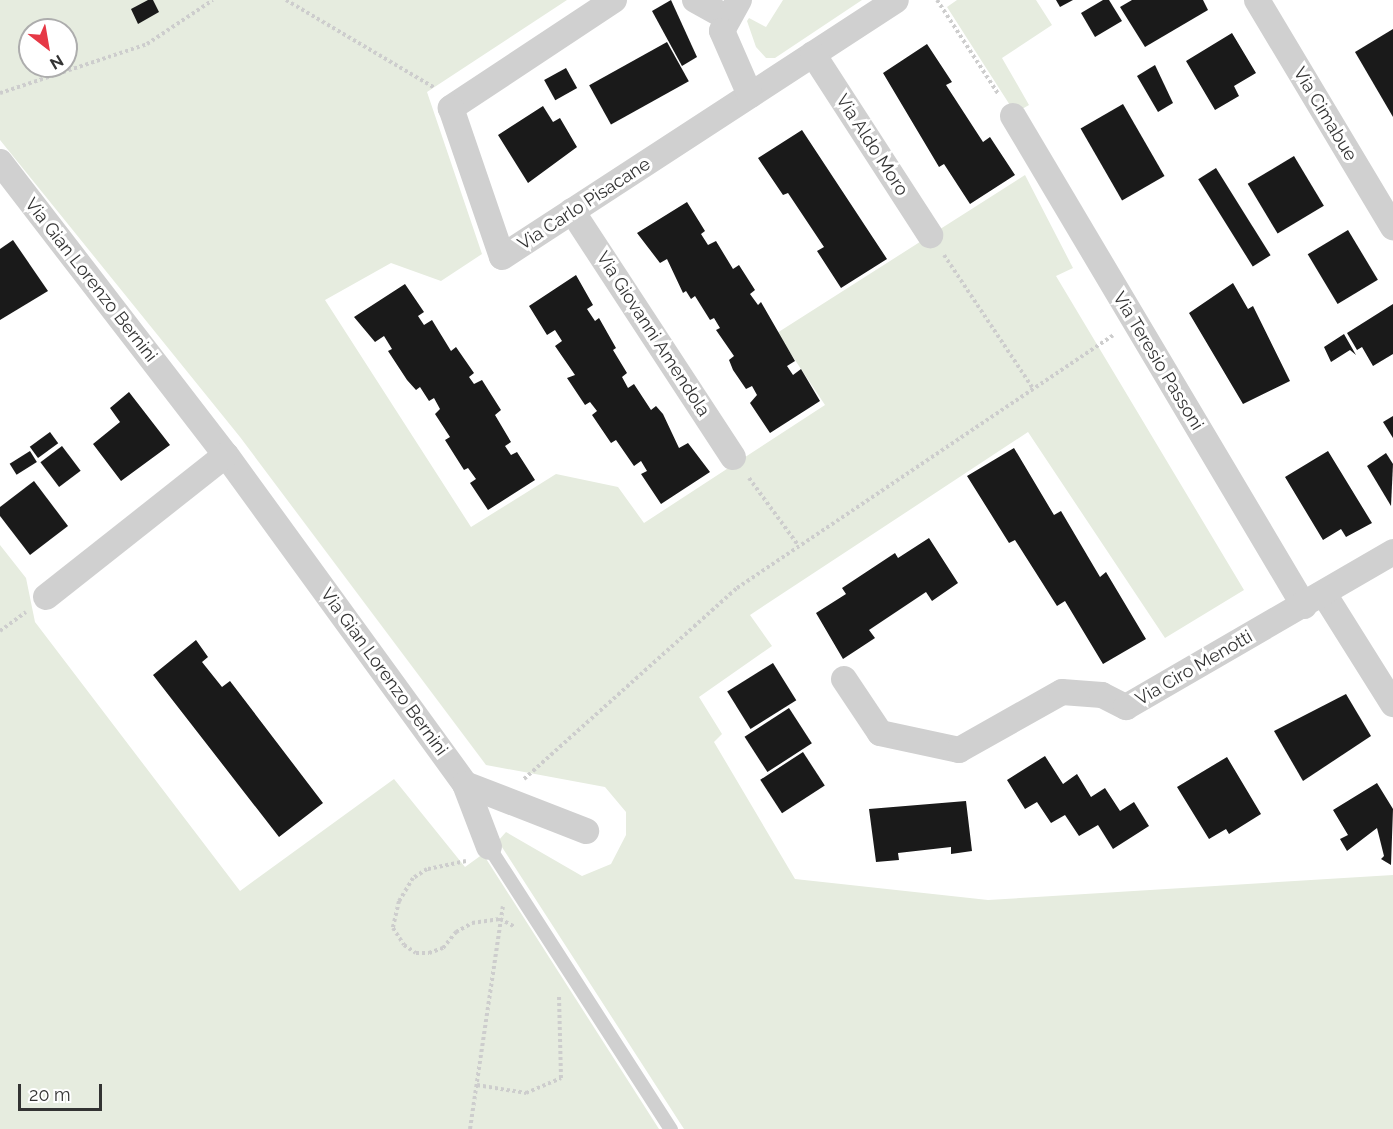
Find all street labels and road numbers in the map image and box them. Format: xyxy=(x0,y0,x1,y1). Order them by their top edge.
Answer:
street label: Via Cimabue xyxy=(1289,63,1361,165)
street label: Via Aldo Moro xyxy=(831,90,913,200)
street label: Via Carlo Pisacane xyxy=(514,153,654,255)
street label: Via Gian Lorenzo Bernini xyxy=(20,194,162,366)
street label: Via Giovanni Amendola xyxy=(591,247,715,421)
street label: Via Teresio Passoni xyxy=(1108,288,1208,434)
street label: Via Gian Lorenzo Bernini xyxy=(316,584,452,760)
street label: Via Ciro Menotti xyxy=(1132,626,1256,710)

